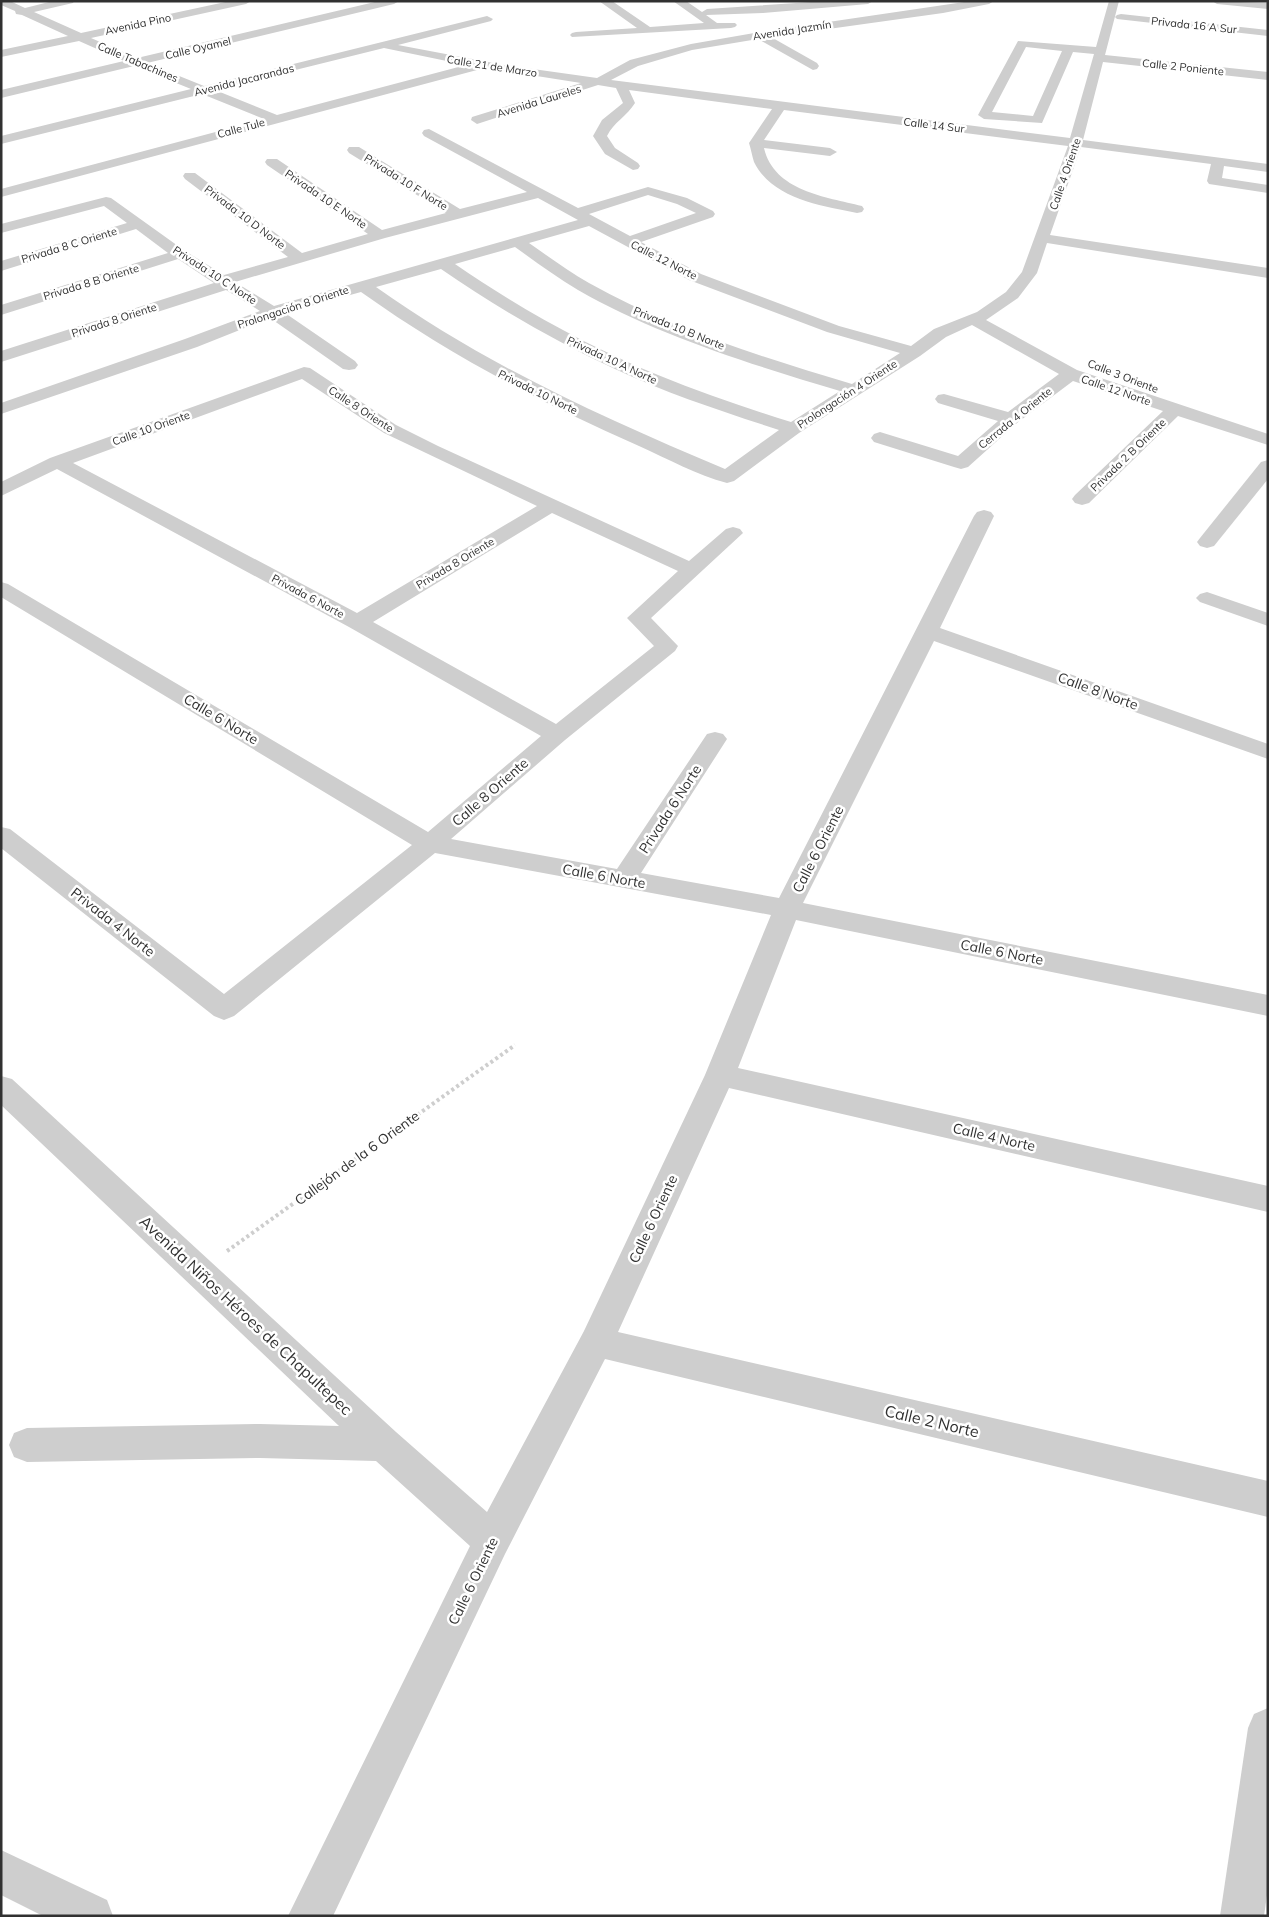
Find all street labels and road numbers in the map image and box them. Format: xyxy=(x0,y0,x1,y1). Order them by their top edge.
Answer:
street label: Avenida Pino xyxy=(104,10,172,38)
street label: Privada 16 A Sur xyxy=(1150,14,1238,36)
street label: Avenida Jazmín xyxy=(752,17,832,43)
street label: Calle Oyamel xyxy=(164,34,232,62)
street label: Calle Tabachines xyxy=(96,39,180,85)
street label: Calle 21 de Marzo xyxy=(446,52,538,80)
street label: Calle 2 Poniente xyxy=(1142,56,1225,78)
street label: Avenida Jacarandas xyxy=(193,61,295,99)
street label: Avenida Laureles xyxy=(495,82,583,120)
street label: Calle 14 Sur xyxy=(903,114,965,136)
street label: Calle Tule xyxy=(216,115,266,141)
street label: Calle 4 Oriente xyxy=(1046,136,1084,212)
street label: Privada 10 F Norte xyxy=(362,151,450,213)
street label: Privada 10 E Norte xyxy=(282,166,370,232)
street label: Privada 10 D Norte xyxy=(202,182,288,252)
street label: Privada 8 C Oriente xyxy=(19,224,119,266)
street label: Calle 12 Norte xyxy=(628,237,700,283)
street label: Privada 10 C Norte xyxy=(170,243,260,307)
street label: Privada 8 B Oriente xyxy=(42,261,140,303)
street label: Prolongación 8 Oriente xyxy=(236,282,350,332)
street label: Privada 8 Oriente xyxy=(70,300,158,340)
street label: Privada 10 B Norte xyxy=(631,303,727,353)
street label: Privada 10 A Norte xyxy=(565,333,659,387)
street label: Prolongación 4 Oriente xyxy=(794,356,900,432)
street label: Calle 3 Oriente xyxy=(1086,356,1160,396)
street label: Privada 10 Norte xyxy=(496,367,580,417)
street label: Calle 12 Norte xyxy=(1079,372,1153,408)
street label: Calle 8 Oriente xyxy=(326,383,396,435)
street label: Cerrada 4 Oriente xyxy=(975,384,1055,452)
street label: Calle 10 Oriente xyxy=(110,407,192,449)
street label: Privada 2 B Oriente xyxy=(1087,416,1169,494)
street label: Privada 8 Oriente xyxy=(413,534,497,592)
street label: Privada 6 Norte xyxy=(269,571,347,621)
street label: Calle 8 Norte xyxy=(1055,668,1141,714)
street label: Calle 6 Norte xyxy=(180,690,262,748)
street label: Calle 8 Oriente xyxy=(448,754,532,830)
street label: Privada 6 Norte xyxy=(635,761,705,857)
street label: Calle 6 Oriente xyxy=(788,802,848,896)
street label: Calle 6 Norte xyxy=(561,860,647,892)
street label: Privada 4 Norte xyxy=(67,884,159,960)
street label: Calle 6 Norte xyxy=(959,935,1045,969)
street label: Callejón de la 6 Oriente xyxy=(291,1107,423,1209)
street label: Calle 4 Norte xyxy=(951,1119,1037,1155)
street label: Calle 6 Oriente xyxy=(625,1172,681,1266)
street label: Avenida Niños Héroes de Chapultepec xyxy=(136,1211,357,1419)
street label: Calle 2 Norte xyxy=(883,1400,981,1442)
street label: Calle 6 Oriente xyxy=(444,1534,502,1628)

